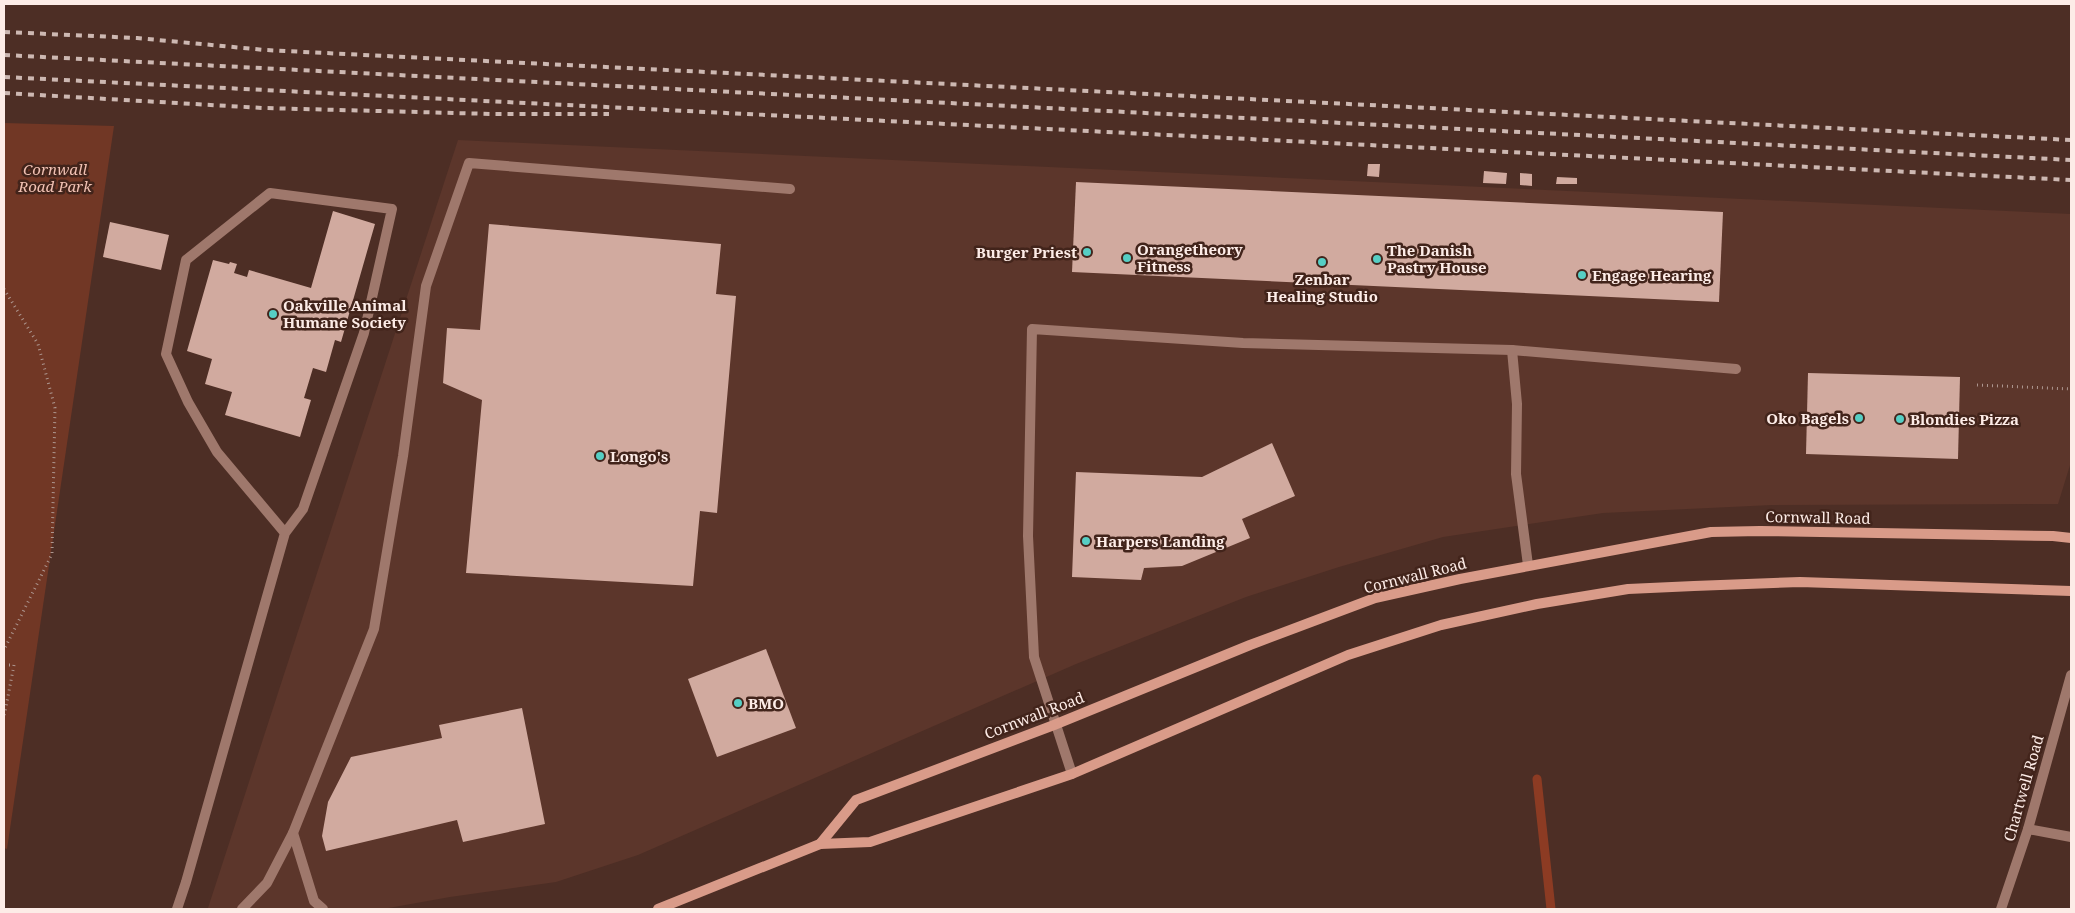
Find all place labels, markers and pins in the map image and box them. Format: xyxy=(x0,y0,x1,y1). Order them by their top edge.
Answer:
place label: Orangetheory Fitness xyxy=(1137,239,1243,276)
place label: The Danish Pastry House xyxy=(1387,240,1487,277)
place label: Burger Priest xyxy=(976,242,1077,262)
marker: Burger Priest xyxy=(1081,246,1093,258)
marker: Orangetheory Fitness xyxy=(1121,252,1133,264)
marker: The Danish Pastry House xyxy=(1371,253,1383,265)
marker: Zenbar Healing Studio xyxy=(1316,256,1328,268)
place label: Engage Hearing xyxy=(1592,265,1712,285)
place label: Zenbar Healing Studio xyxy=(1266,269,1378,306)
marker: Engage Hearing xyxy=(1576,269,1588,281)
place label: Oakville Animal Humane Society xyxy=(283,295,407,332)
marker: Oakville Animal Humane Society xyxy=(267,308,279,320)
place label: Oko Bagels xyxy=(1766,408,1849,428)
place label: Blondies Pizza xyxy=(1910,409,2019,429)
marker: Oko Bagels xyxy=(1853,412,1865,424)
marker: Blondies Pizza xyxy=(1894,413,1906,425)
place label: Longo's xyxy=(610,446,668,466)
marker: Longo's xyxy=(594,450,606,462)
place label: Harpers Landing xyxy=(1096,531,1225,551)
marker: Harpers Landing xyxy=(1080,535,1092,547)
place label: BMO xyxy=(748,693,784,713)
marker: BMO xyxy=(732,697,744,709)

